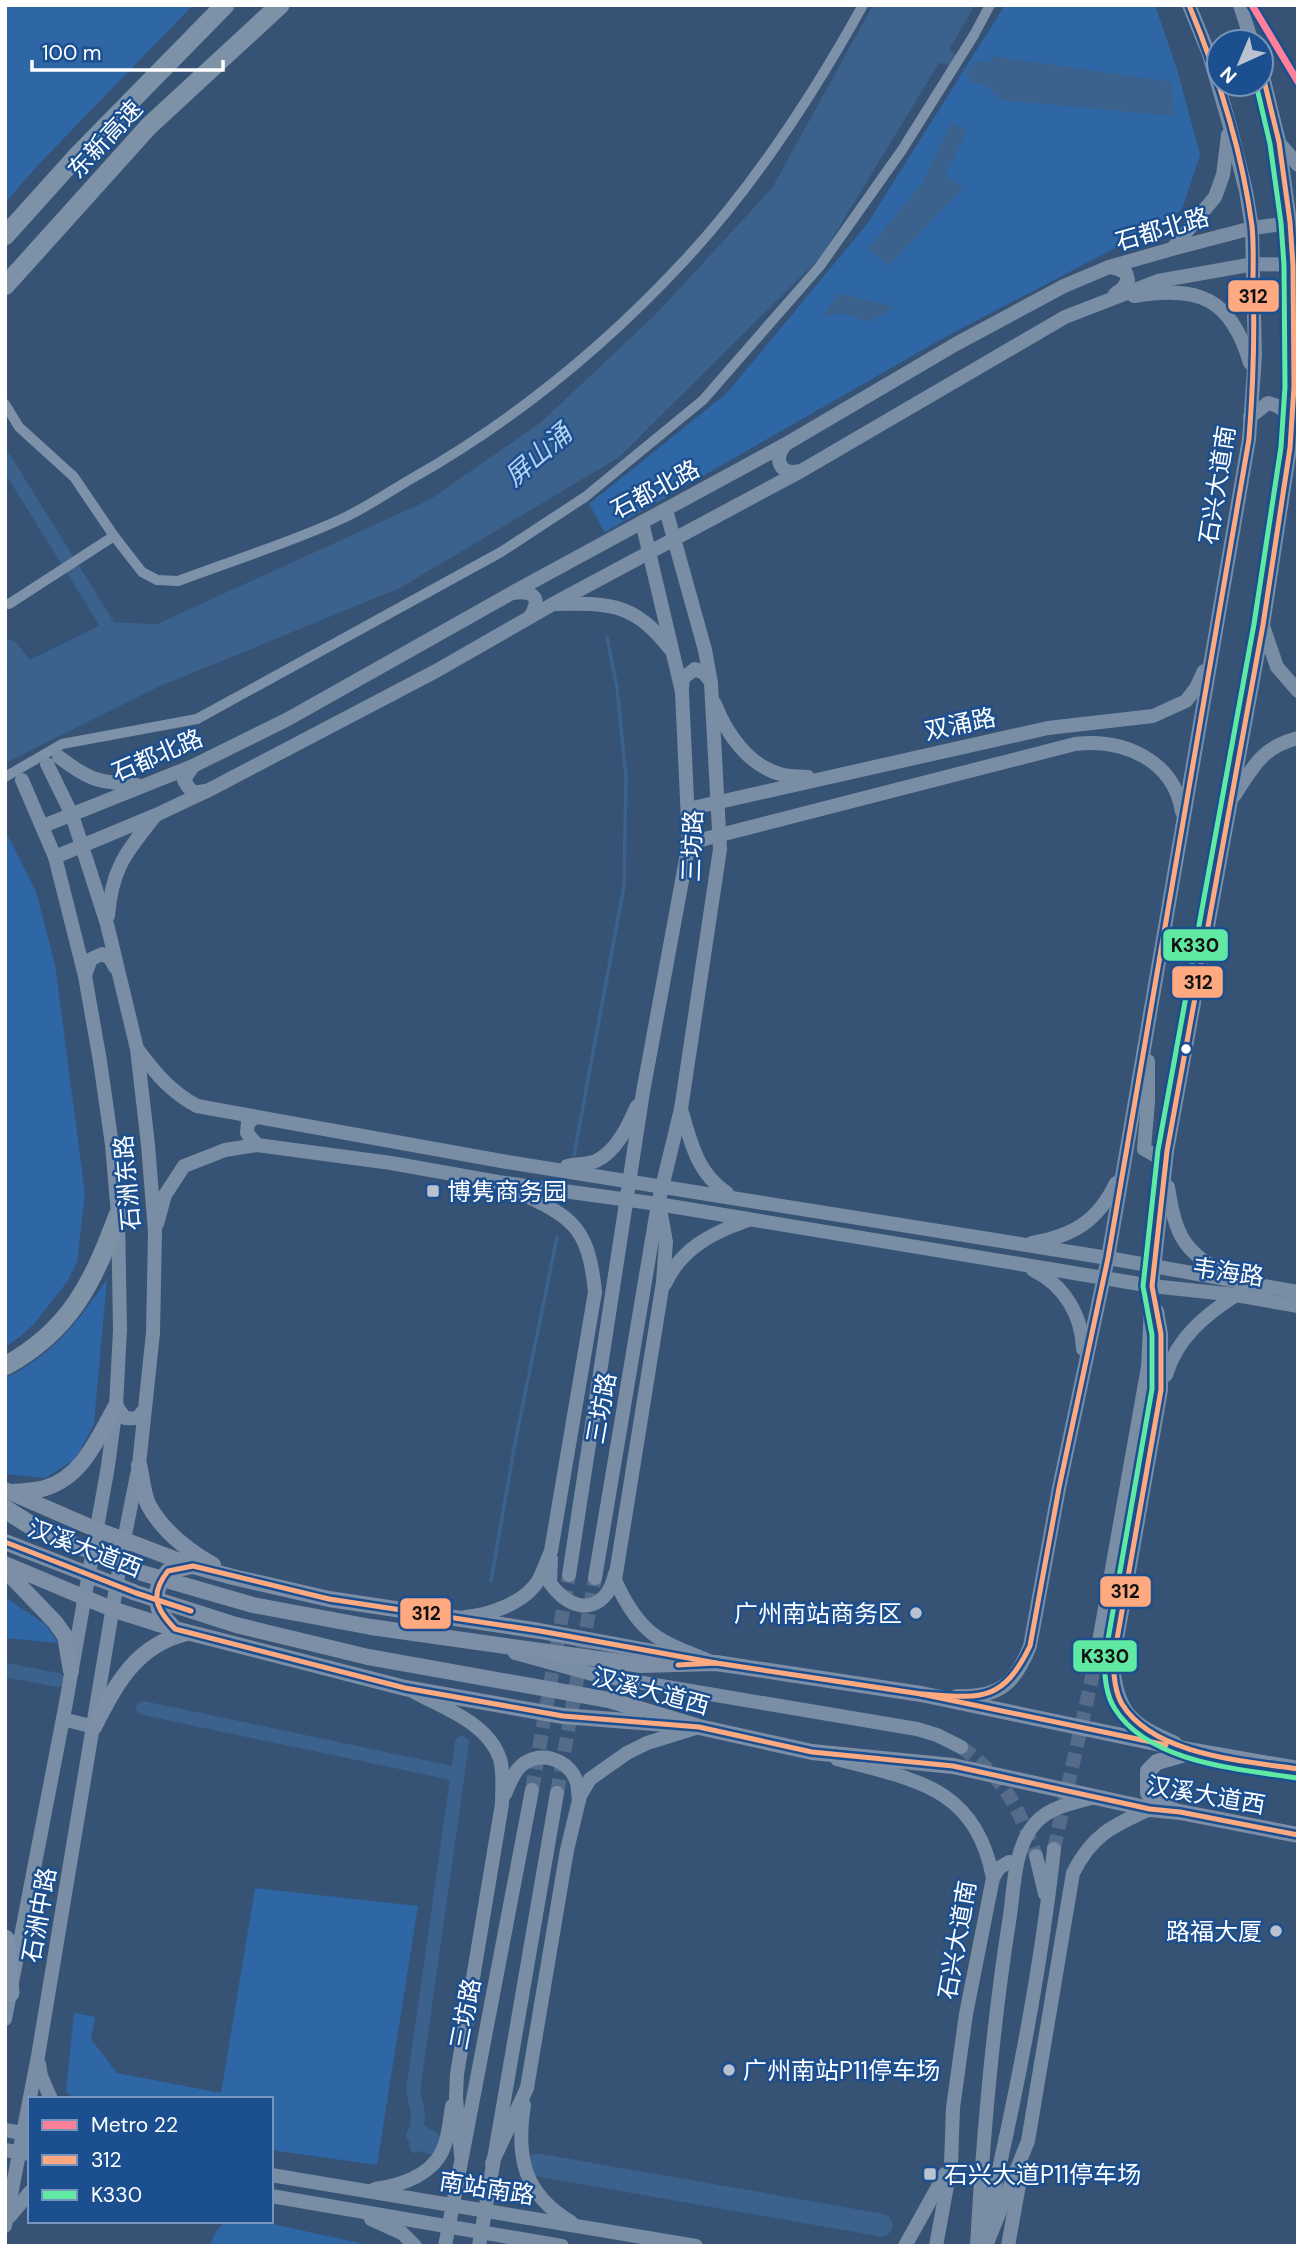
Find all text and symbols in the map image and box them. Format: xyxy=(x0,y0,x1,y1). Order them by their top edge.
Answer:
scale bar xyxy=(32,28,222,72)
north arrow xyxy=(1205,28,1275,98)
text: 100 m xyxy=(42,39,102,67)
text: N xyxy=(1215,61,1242,89)
street label: 东新高速 xyxy=(61,93,149,185)
street label: 石都北路 xyxy=(1112,201,1212,257)
line badge: 312 xyxy=(1227,279,1280,313)
text: 312 xyxy=(1238,284,1268,309)
water label: 屏山涌 xyxy=(497,415,581,493)
street label: 石兴大道南 xyxy=(1192,423,1242,547)
street label: 石都北路 xyxy=(605,453,705,525)
street label: 双涌路 xyxy=(922,701,998,747)
street label: 石都北路 xyxy=(107,722,207,788)
street label: 三坊路 xyxy=(675,809,709,883)
line badge: K330 xyxy=(1162,928,1229,962)
text: K330 xyxy=(1171,933,1219,958)
line badge: 312 xyxy=(1171,965,1224,999)
text: 312 xyxy=(1183,970,1213,995)
unlabelled marker xyxy=(1179,1042,1193,1056)
street label: 石洲东路 xyxy=(107,1134,147,1232)
place label: 博隽商务园 xyxy=(447,1176,567,1207)
marker: 博隽商务园 xyxy=(425,1183,441,1199)
street label: 韦海路 xyxy=(1190,1252,1266,1292)
street label: 三坊路 xyxy=(579,1370,623,1446)
street label: 汉溪大道西 xyxy=(23,1512,147,1584)
line badge: 312 xyxy=(1099,1575,1152,1608)
text: 312 xyxy=(1110,1579,1140,1604)
line badge: 312 xyxy=(399,1597,452,1630)
place label: 广州南站商务区 xyxy=(734,1598,902,1629)
text: 312 xyxy=(411,1601,441,1626)
marker: 广州南站商务区 xyxy=(908,1605,924,1621)
line badge: K330 xyxy=(1072,1639,1138,1673)
text: K330 xyxy=(1081,1644,1129,1669)
street label: 汉溪大道西 xyxy=(589,1660,713,1722)
street label: 汉溪大道西 xyxy=(1144,1769,1268,1821)
street label: 石洲中路 xyxy=(15,1865,63,1965)
street label: 石兴大道南 xyxy=(931,1878,983,2002)
place label: 路福大厦 xyxy=(1166,1916,1262,1947)
marker: 路福大厦 xyxy=(1268,1923,1284,1939)
street label: 三坊路 xyxy=(443,1976,487,2052)
place label: 广州南站P11停车场 xyxy=(743,2055,940,2086)
marker: 广州南站P11停车场 xyxy=(721,2062,737,2078)
legend xyxy=(28,2097,273,2223)
text: Metro 22 xyxy=(91,2111,178,2139)
text: 312 xyxy=(91,2146,122,2174)
place label: 石兴大道P11停车场 xyxy=(944,2159,1141,2190)
street label: 南站南路 xyxy=(437,2165,537,2211)
marker: 石兴大道P11停车场 xyxy=(922,2166,938,2182)
text: K330 xyxy=(91,2181,142,2209)

